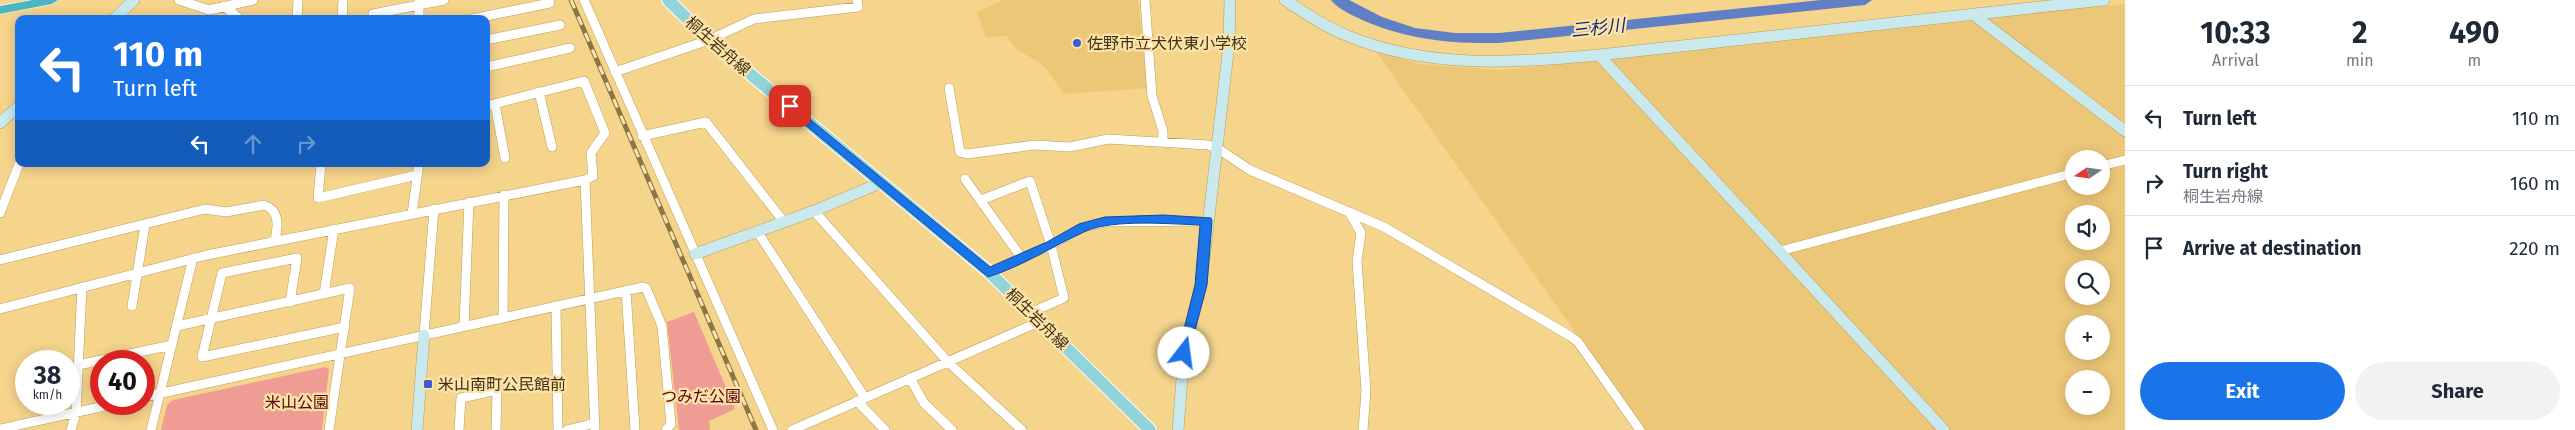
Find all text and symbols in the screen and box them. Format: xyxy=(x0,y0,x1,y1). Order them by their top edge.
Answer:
street label: 桐生岩舟線 xyxy=(682,13,754,79)
water label: 三杉川 xyxy=(1570,14,1628,42)
text: 10:33 xyxy=(2200,15,2271,51)
text: 2 xyxy=(2352,15,2368,51)
text: 490 xyxy=(2449,15,2500,51)
text: 110 m xyxy=(113,33,203,75)
place label: 佐野市立犬伏東小学校 xyxy=(1087,34,1247,53)
icon: left xyxy=(30,35,95,100)
marker: 佐野市立犬伏東小学校 xyxy=(1071,37,1083,49)
text: Arrival xyxy=(2212,51,2259,70)
text: min xyxy=(2346,51,2374,70)
text: m xyxy=(2467,51,2481,70)
text: Turn left xyxy=(113,75,197,102)
pin xyxy=(769,85,811,127)
icon: arrive xyxy=(776,92,804,120)
icon: left xyxy=(2140,104,2168,132)
text: Turn left xyxy=(2183,107,2257,130)
text: 110 m xyxy=(2512,107,2560,130)
icon: left xyxy=(186,130,214,158)
icon: ahead xyxy=(239,130,267,158)
icon: right xyxy=(292,130,320,158)
north arrow xyxy=(2065,150,2110,195)
map controls xyxy=(2065,150,2110,415)
text: Turn right xyxy=(2183,160,2268,183)
icon: right xyxy=(2140,169,2168,197)
text: 160 m xyxy=(2510,172,2560,195)
text: 桐生岩舟線 xyxy=(2183,187,2263,206)
button: sound xyxy=(2065,205,2110,250)
icon: arrive xyxy=(2140,234,2168,262)
text: Arrive at destination xyxy=(2183,237,2362,260)
text: 220 m xyxy=(2509,237,2560,260)
button: search xyxy=(2065,260,2110,305)
street label: 桐生岩舟線 xyxy=(1002,284,1072,354)
button: + xyxy=(2065,315,2110,360)
position arrow xyxy=(1157,326,1209,378)
speed limit sign: 40 xyxy=(90,350,155,415)
text: 38 xyxy=(34,361,61,391)
button: Exit xyxy=(2140,362,2345,420)
button: Share xyxy=(2355,362,2560,420)
button: − xyxy=(2065,370,2110,415)
place label: 米山南町公民館前 xyxy=(438,375,566,394)
marker: 米山南町公民館前 xyxy=(422,378,434,390)
park label: つみだ公園 xyxy=(661,387,741,406)
text: km/h xyxy=(33,388,62,402)
park label: 米山公園 xyxy=(265,393,329,412)

